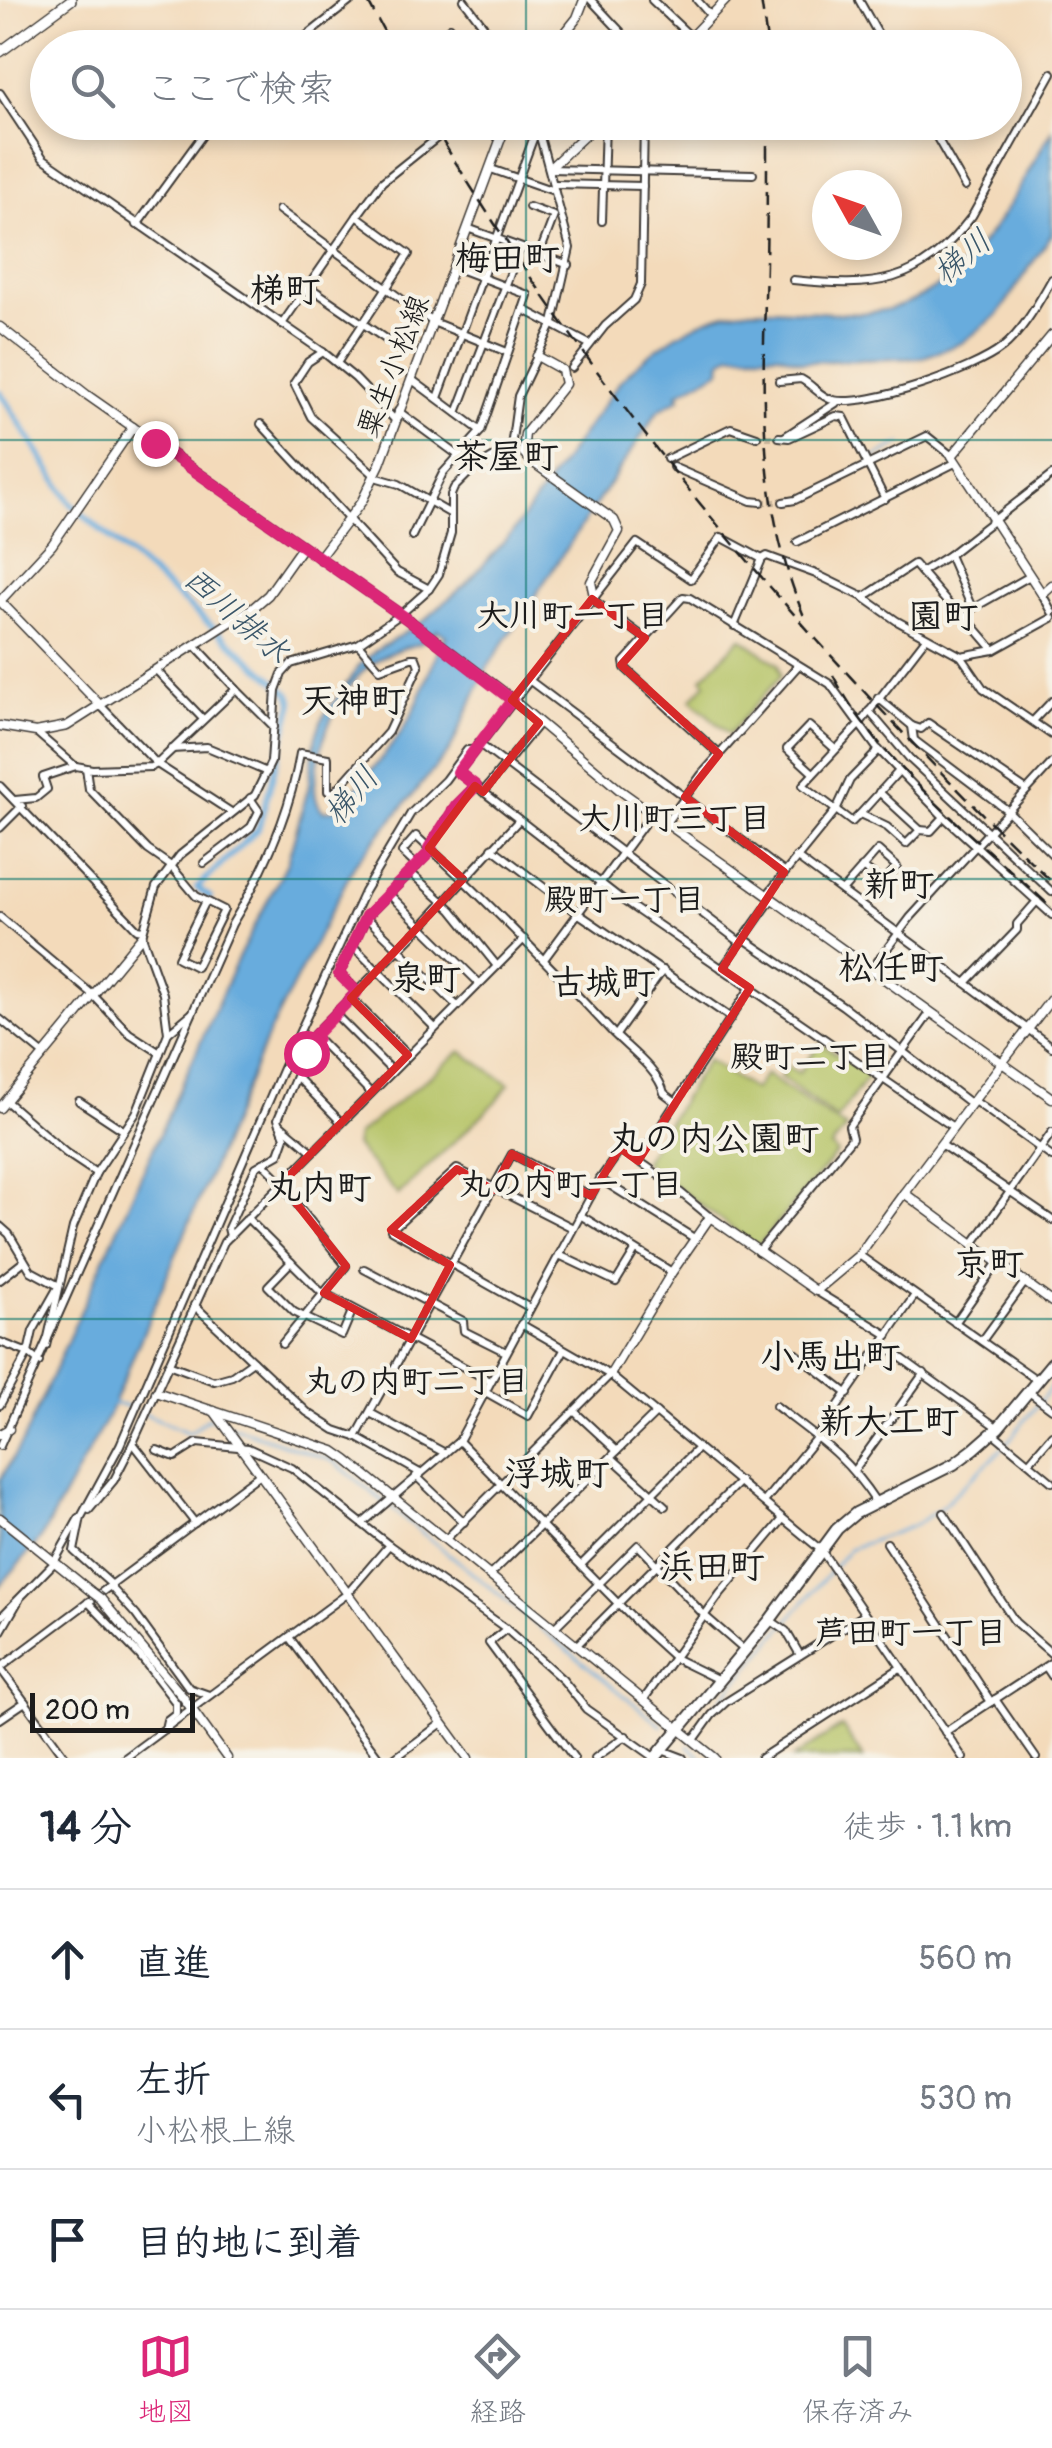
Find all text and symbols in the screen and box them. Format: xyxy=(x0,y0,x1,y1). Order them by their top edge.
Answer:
search box xyxy=(30,30,1022,140)
icon: search xyxy=(65,58,120,113)
text: ここで検索 xyxy=(145,65,335,113)
north arrow xyxy=(812,170,902,260)
water label: 梯川 xyxy=(925,221,1000,293)
district label: 梅田町 xyxy=(454,237,560,281)
district label: 梯町 xyxy=(250,269,320,313)
street label: 粟生小松線 xyxy=(349,290,438,443)
route end xyxy=(133,421,179,467)
district label: 茶屋町 xyxy=(453,435,559,479)
water label: 西川排水 xyxy=(175,559,298,673)
district label: 園町 xyxy=(908,595,978,639)
district label: 大川町一丁目 xyxy=(477,596,669,636)
district label: 天神町 xyxy=(300,679,406,723)
water label: 梯川 xyxy=(316,758,388,833)
district label: 大川町三丁目 xyxy=(579,799,771,839)
district label: 新町 xyxy=(864,863,934,907)
district label: 殿町一丁目 xyxy=(545,880,705,920)
district label: 松任町 xyxy=(838,946,944,990)
district label: 泉町 xyxy=(391,957,461,1001)
district label: 古城町 xyxy=(550,961,656,1005)
route start xyxy=(284,1031,330,1077)
district label: 殿町二丁目 xyxy=(731,1037,891,1077)
district label: 丸の内公園町 xyxy=(609,1117,819,1161)
district label: 丸の内町一丁目 xyxy=(459,1165,683,1205)
district label: 丸内町 xyxy=(266,1166,372,1210)
district label: 京町 xyxy=(954,1242,1024,1286)
district label: 小馬出町 xyxy=(760,1335,900,1379)
district label: 丸の内町二丁目 xyxy=(305,1362,529,1402)
district label: 新大工町 xyxy=(819,1400,959,1444)
district label: 浮城町 xyxy=(504,1452,610,1496)
district label: 浜田町 xyxy=(659,1545,765,1589)
district label: 芦田町一丁目 xyxy=(815,1613,1007,1653)
scale bar xyxy=(30,1688,195,1732)
text: 200 m xyxy=(45,1693,130,1728)
text: 14 分 xyxy=(40,1802,132,1854)
text: 徒歩 · 1.1 km xyxy=(843,1807,1012,1847)
icon: ahead xyxy=(40,1932,95,1987)
text: 直進 xyxy=(135,1939,211,1987)
text: 560 m xyxy=(919,1939,1012,1979)
text: 左折 xyxy=(135,2056,211,2104)
icon: left xyxy=(40,2072,95,2127)
text: 530 m xyxy=(920,2079,1012,2119)
text: 小松根上線 xyxy=(135,2111,295,2151)
icon: arrive xyxy=(40,2212,95,2267)
text: 目的地に到着 xyxy=(135,2219,363,2267)
tab: 地図 xyxy=(138,2329,194,2430)
tab: 経路 xyxy=(470,2329,526,2430)
tab: 保存済み xyxy=(802,2329,914,2430)

